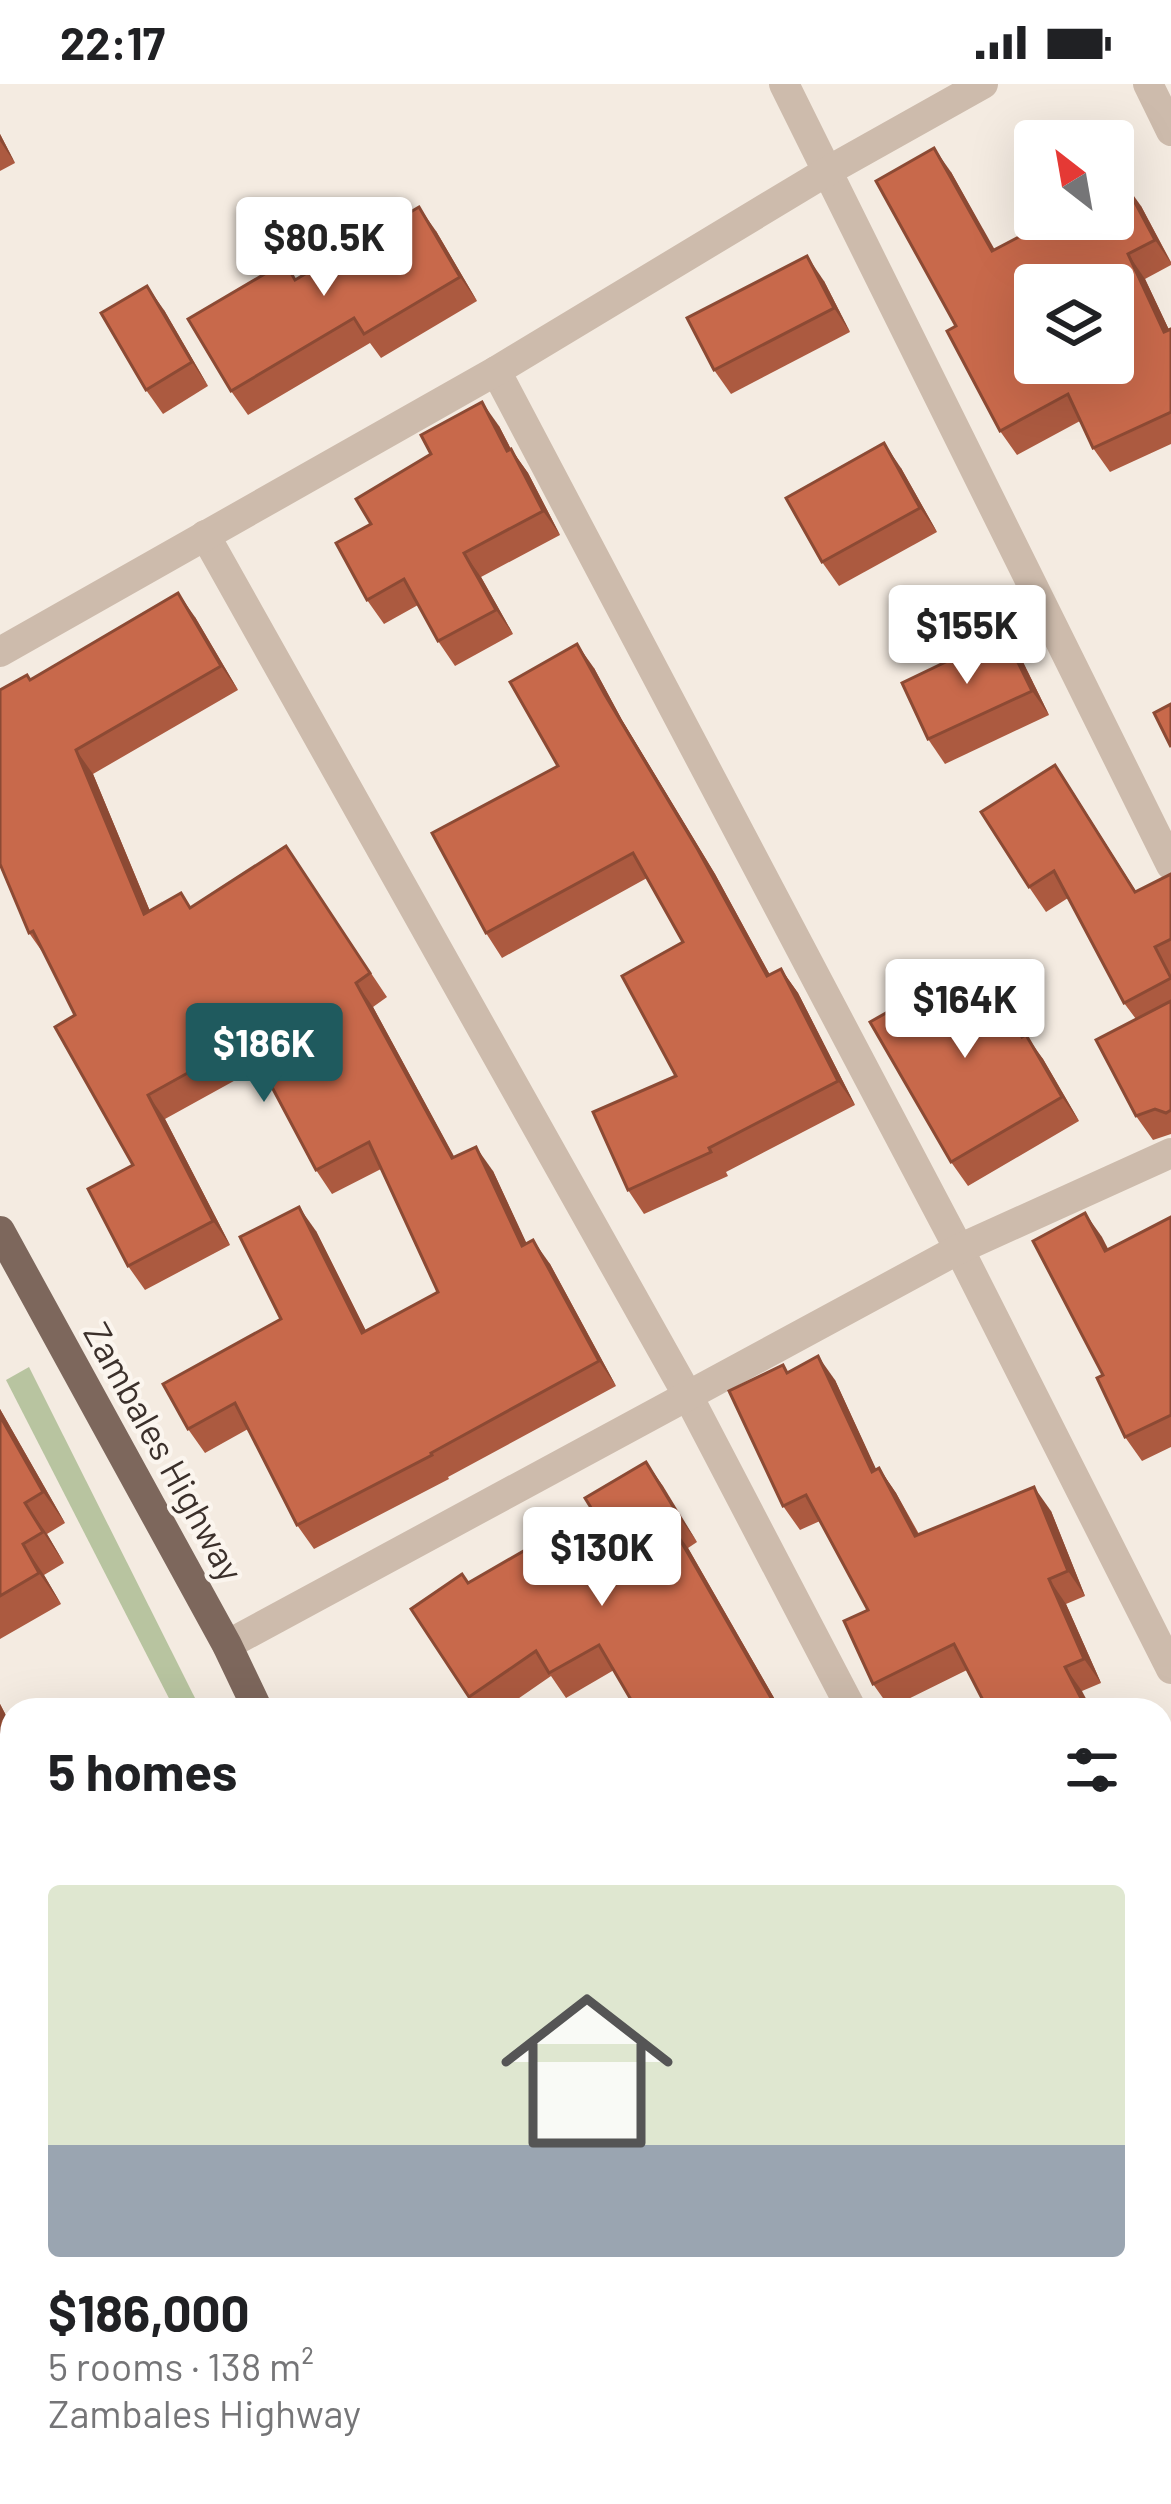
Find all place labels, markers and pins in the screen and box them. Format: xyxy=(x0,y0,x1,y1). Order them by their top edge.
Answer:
pin: $80.5K xyxy=(226,197,422,299)
pin: $155K xyxy=(883,585,1051,687)
pin: $164K xyxy=(881,959,1049,1061)
pin: $186K xyxy=(180,1003,348,1105)
pin: $130K xyxy=(518,1507,686,1609)

